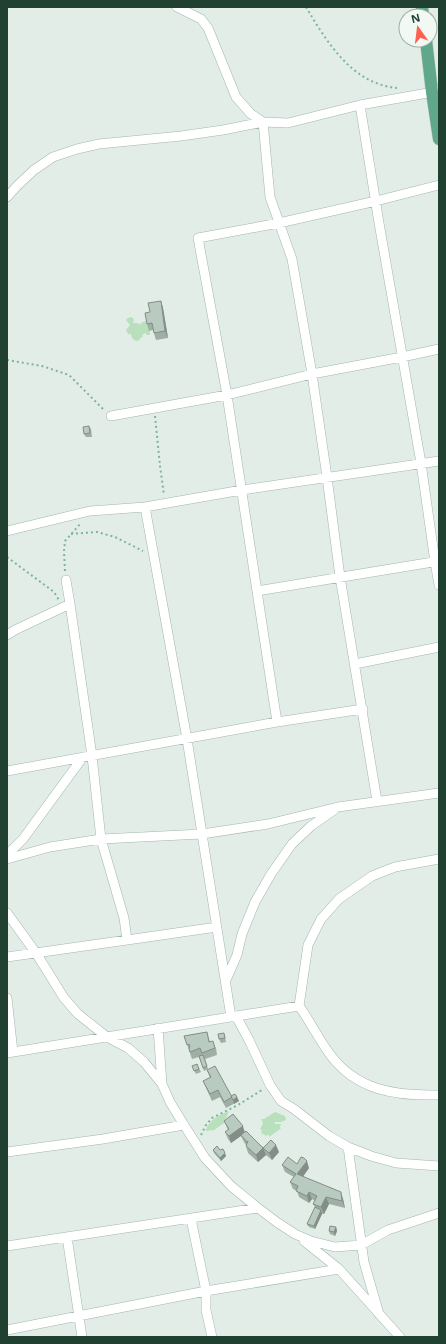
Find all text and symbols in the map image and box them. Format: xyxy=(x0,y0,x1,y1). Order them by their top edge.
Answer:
north arrow xyxy=(398,8,438,48)
text: N xyxy=(409,9,422,26)

